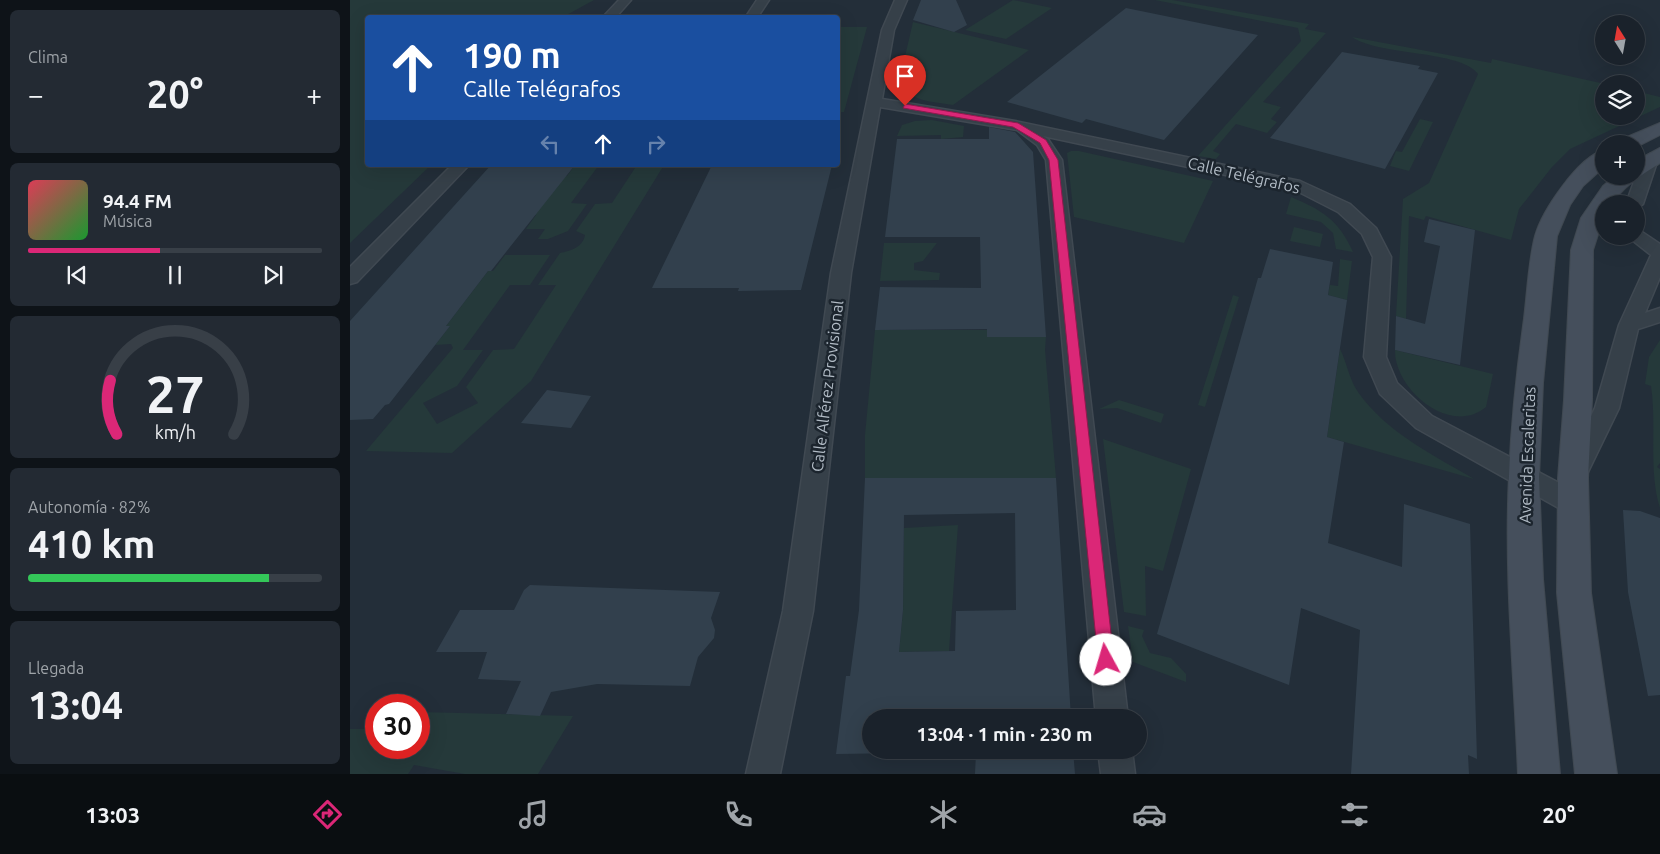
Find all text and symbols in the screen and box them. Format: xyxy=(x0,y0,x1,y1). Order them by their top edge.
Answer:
north arrow xyxy=(1595,15,1645,65)
map controls xyxy=(1595,15,1645,245)
icon: ahead xyxy=(380,35,445,100)
text: 190 m xyxy=(463,35,561,75)
text: Clima xyxy=(28,48,68,66)
pin xyxy=(884,55,926,106)
icon: arrive xyxy=(891,62,919,90)
text: 20° xyxy=(147,73,203,115)
button: layers xyxy=(1595,75,1645,125)
text: Calle Telégrafos xyxy=(463,76,621,101)
text: − xyxy=(28,79,44,110)
text: + xyxy=(306,79,322,110)
icon: left xyxy=(536,130,564,158)
icon: ahead xyxy=(589,130,617,158)
icon: right xyxy=(642,130,670,158)
button: + xyxy=(1595,135,1645,185)
street label: Calle Telégrafos xyxy=(1186,153,1302,197)
text: 94.4 FM xyxy=(103,190,172,212)
button: − xyxy=(1595,195,1645,245)
text: Música xyxy=(103,212,153,230)
icon: previous xyxy=(63,261,91,289)
icon: pause xyxy=(161,261,189,289)
icon: next xyxy=(259,261,287,289)
street label: Calle Alférez Provisional xyxy=(808,299,846,473)
text: 27 xyxy=(146,365,204,423)
street label: Avenida Escaleritas xyxy=(1516,386,1538,524)
text: km/h xyxy=(154,422,196,442)
text: Autonomía · 82% xyxy=(28,498,150,516)
text: 410 km xyxy=(28,523,155,565)
position arrow xyxy=(1079,633,1131,685)
text: Llegada xyxy=(28,659,84,677)
text: 13:04 xyxy=(28,684,123,726)
speed limit sign: 30 xyxy=(365,694,430,759)
text: 13:04 · 1 min · 230 m xyxy=(917,723,1092,745)
icon: directions xyxy=(310,797,345,832)
icon: music xyxy=(516,797,551,832)
icon: phone xyxy=(721,797,756,832)
icon: climate xyxy=(926,797,961,832)
icon: car xyxy=(1132,797,1167,832)
icon: filters xyxy=(1337,797,1372,832)
text: 13:03 xyxy=(85,802,140,827)
text: 20° xyxy=(1542,802,1575,827)

